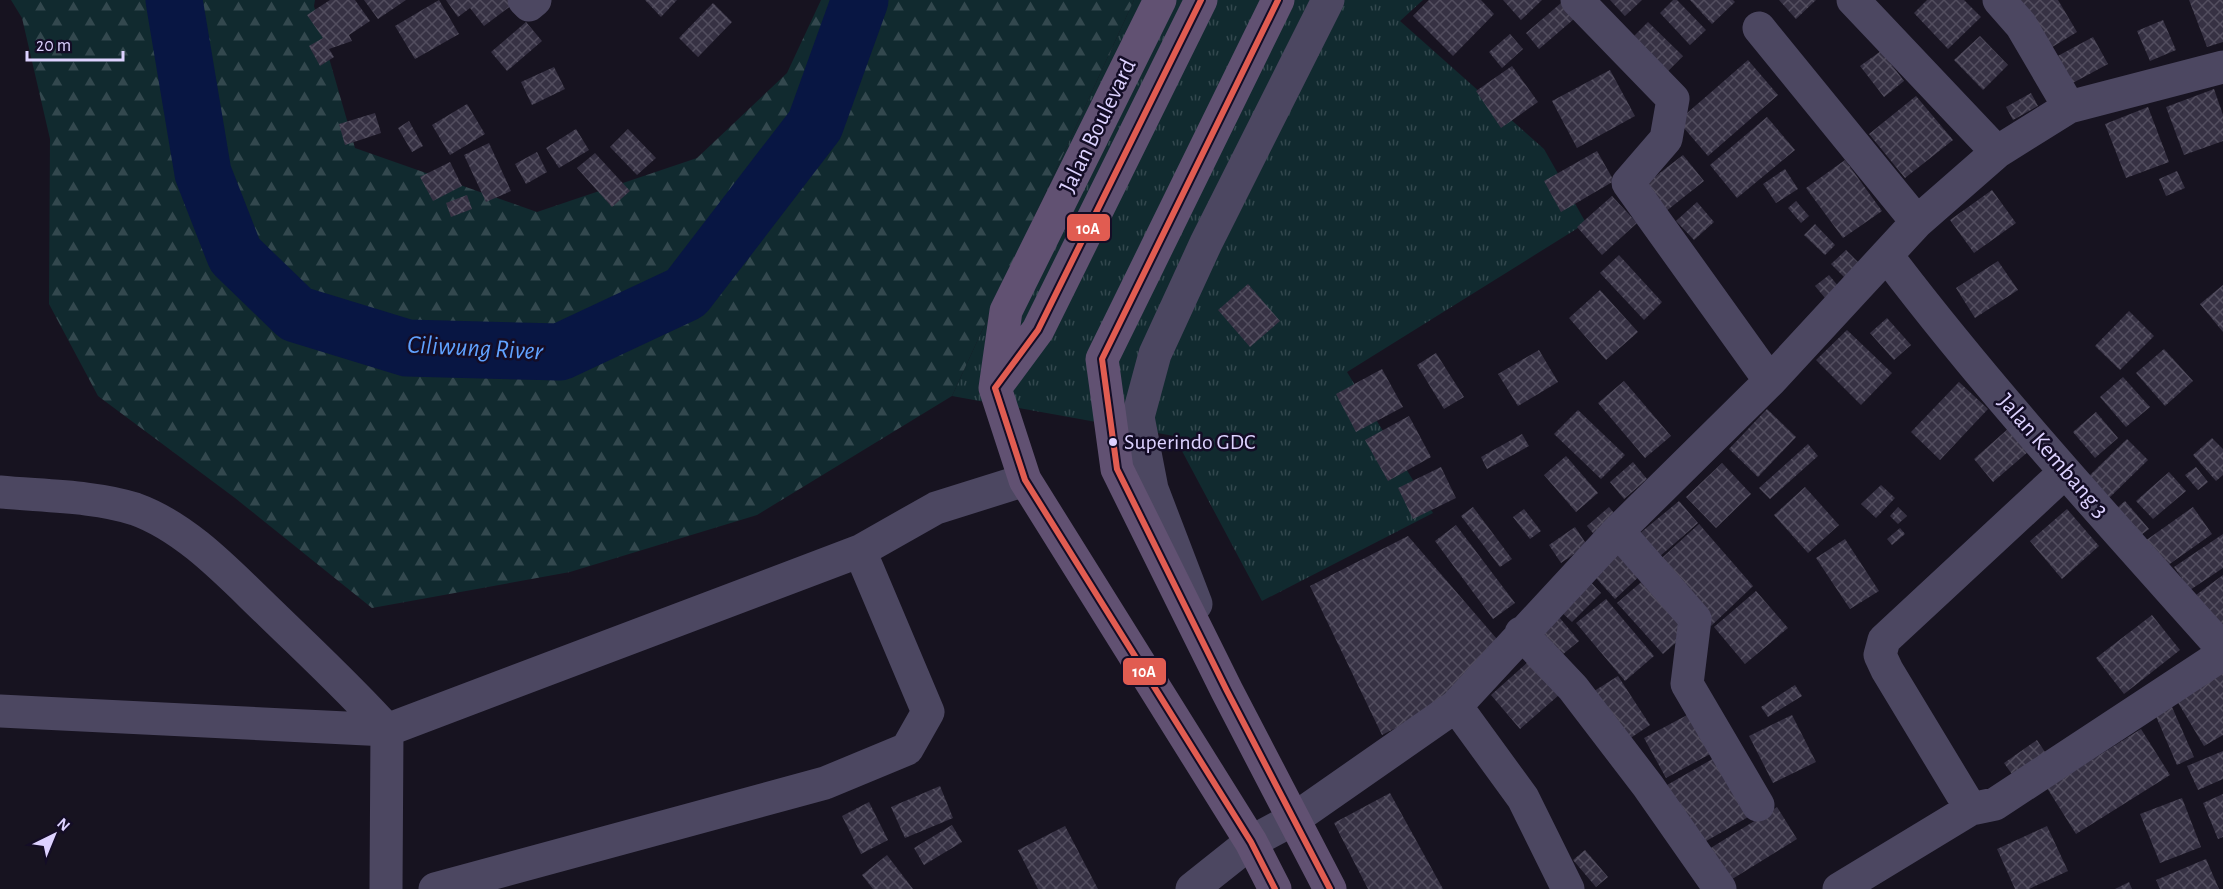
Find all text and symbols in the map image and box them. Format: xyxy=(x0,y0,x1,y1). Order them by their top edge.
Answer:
scale bar xyxy=(27,24,123,62)
text: 20 m xyxy=(36,37,71,55)
street label: Jalan Boulevard xyxy=(1055,55,1141,197)
line badge: 10A xyxy=(1066,213,1111,242)
text: 10A xyxy=(1076,221,1100,237)
water label: Ciliwung River xyxy=(406,331,545,365)
street label: Jalan Kembang 3 xyxy=(1993,390,2113,522)
place label: Superindo GDC xyxy=(1124,431,1255,453)
marker: Superindo GDC xyxy=(1107,436,1119,448)
line badge: 10A xyxy=(1122,657,1167,686)
text: 10A xyxy=(1132,664,1156,680)
north arrow xyxy=(24,805,84,865)
text: N xyxy=(54,815,73,834)

